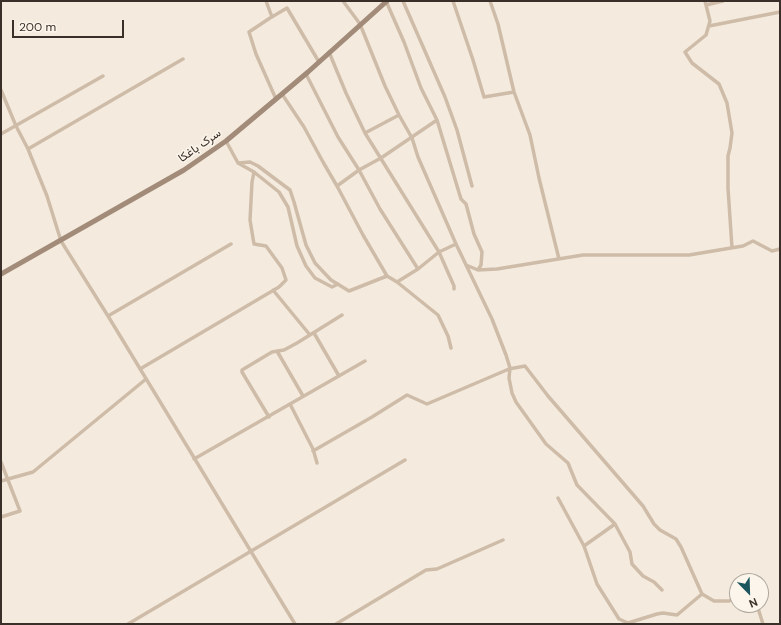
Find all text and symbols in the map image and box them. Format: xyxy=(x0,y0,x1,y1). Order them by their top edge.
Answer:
scale bar xyxy=(14,12,126,38)
text: 200 m xyxy=(19,19,56,35)
street label: سرک باغکا xyxy=(176,126,224,166)
north arrow xyxy=(729,573,769,613)
text: N xyxy=(747,595,760,611)

